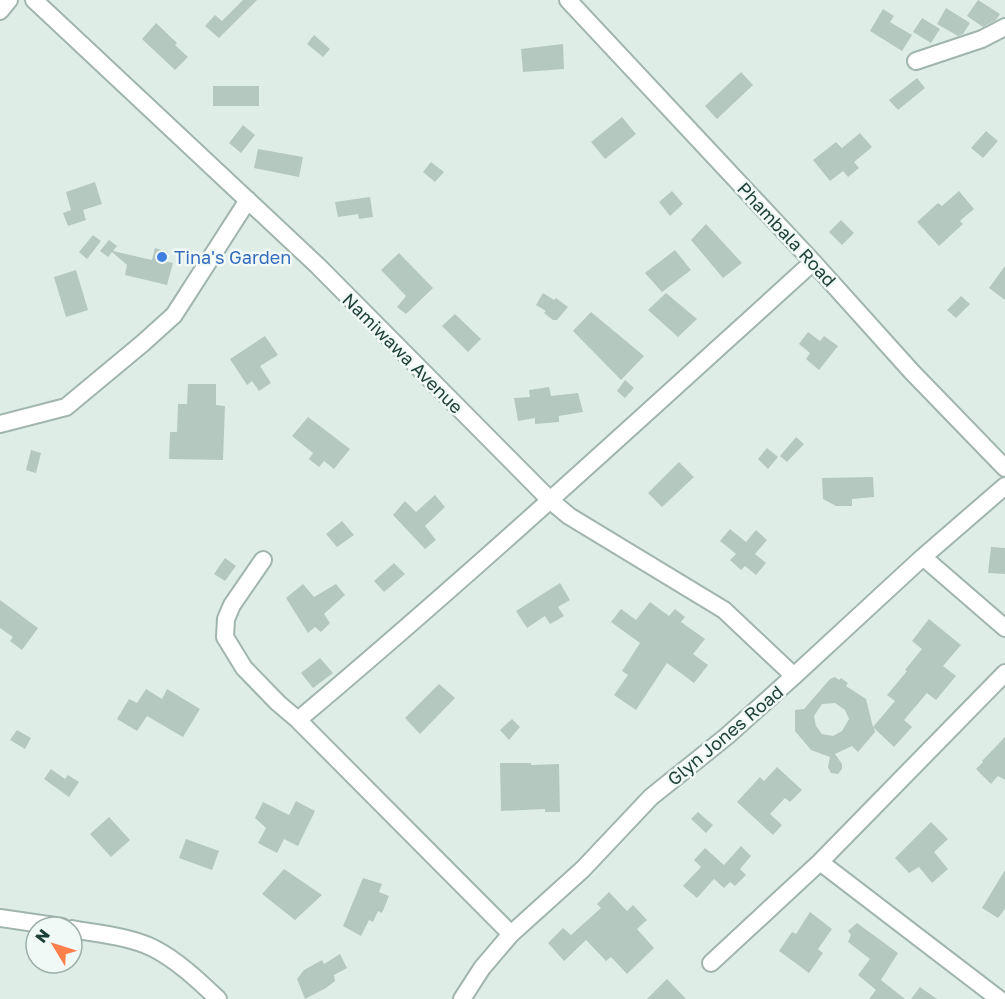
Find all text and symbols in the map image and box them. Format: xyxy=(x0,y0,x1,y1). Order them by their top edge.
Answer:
street label: Phambala Road xyxy=(733,177,841,291)
place label: Tina's Garden xyxy=(174,246,291,268)
marker: Tina's Garden xyxy=(155,250,169,264)
street label: Namiwawa Avenue xyxy=(338,288,468,418)
street label: Glyn Jones Road xyxy=(663,680,787,790)
north arrow xyxy=(24,915,84,975)
text: N xyxy=(31,925,54,947)

